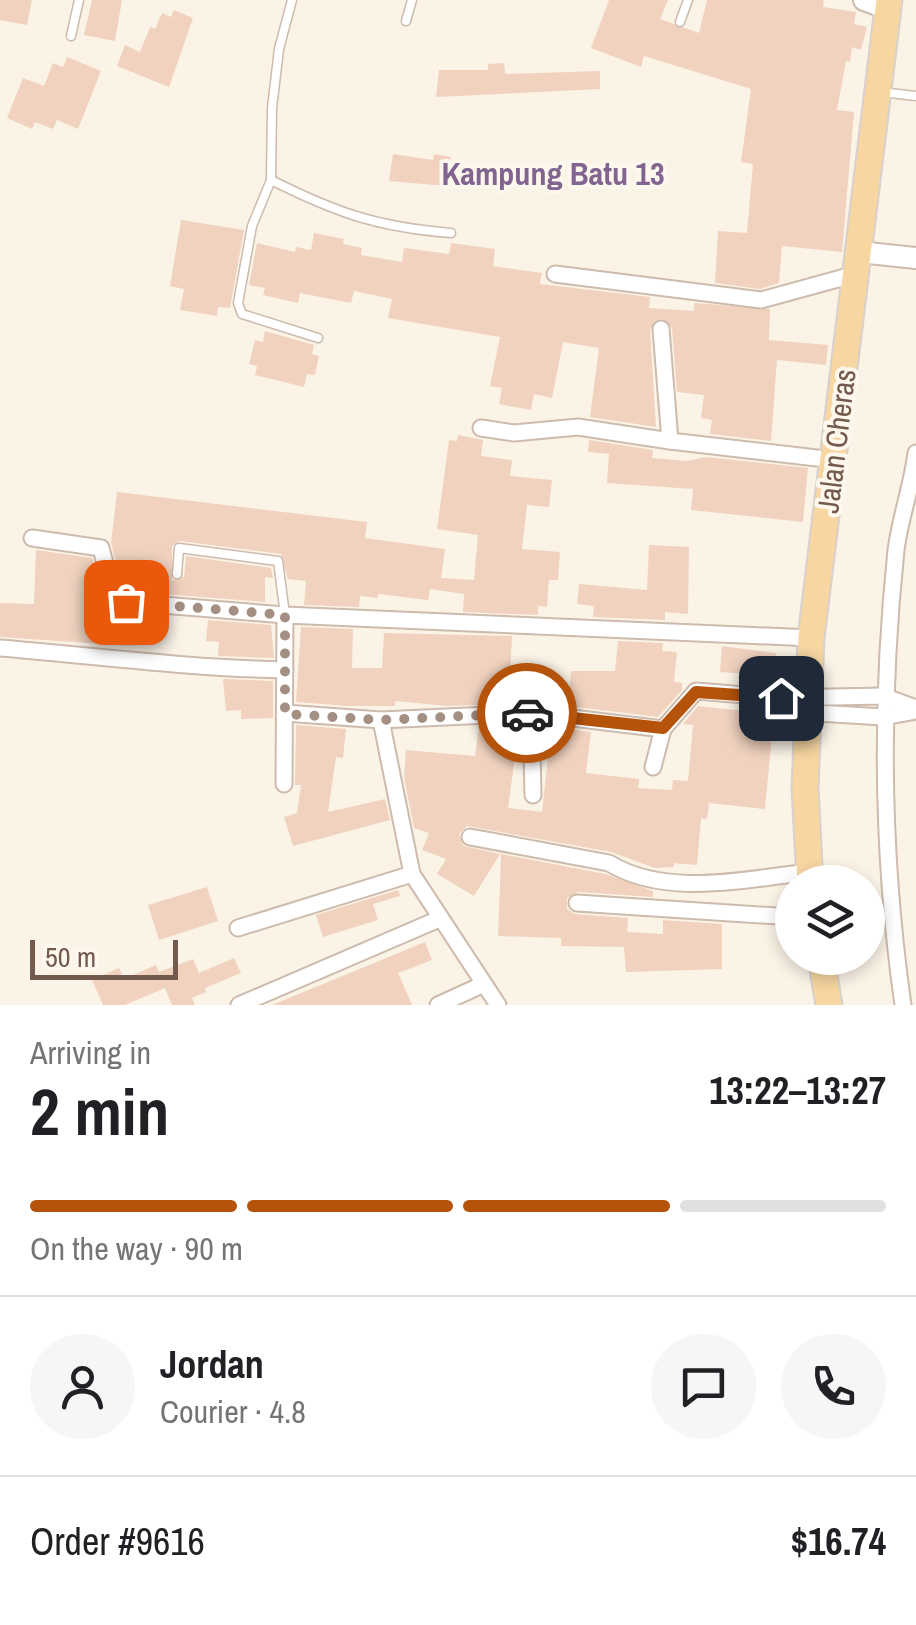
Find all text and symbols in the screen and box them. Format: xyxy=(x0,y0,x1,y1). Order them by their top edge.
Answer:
district label: Kampung Batu 13 xyxy=(441,152,665,195)
street label: Jalan Cheras xyxy=(807,367,865,515)
pin xyxy=(84,560,169,645)
icon: bag xyxy=(99,575,154,630)
pin xyxy=(739,656,824,741)
courier xyxy=(477,663,577,763)
icon: home xyxy=(754,671,809,726)
icon: car xyxy=(500,686,555,741)
map controls xyxy=(775,865,885,975)
button: layers xyxy=(775,865,885,975)
scale bar xyxy=(30,935,178,980)
text: 50 m xyxy=(45,938,96,976)
text: Arriving in xyxy=(30,1031,151,1074)
text: 13:22–13:27 xyxy=(709,1065,886,1116)
text: 2 min xyxy=(30,1068,169,1155)
text: On the way · 90 m xyxy=(30,1227,243,1270)
button: person xyxy=(30,1334,135,1439)
button: chat xyxy=(651,1334,756,1439)
button: phone xyxy=(781,1334,886,1439)
text: Jordan xyxy=(160,1339,264,1390)
text: Courier · 4.8 xyxy=(160,1390,306,1433)
text: Order #9616 xyxy=(30,1516,205,1567)
text: $16.74 xyxy=(791,1516,886,1567)

